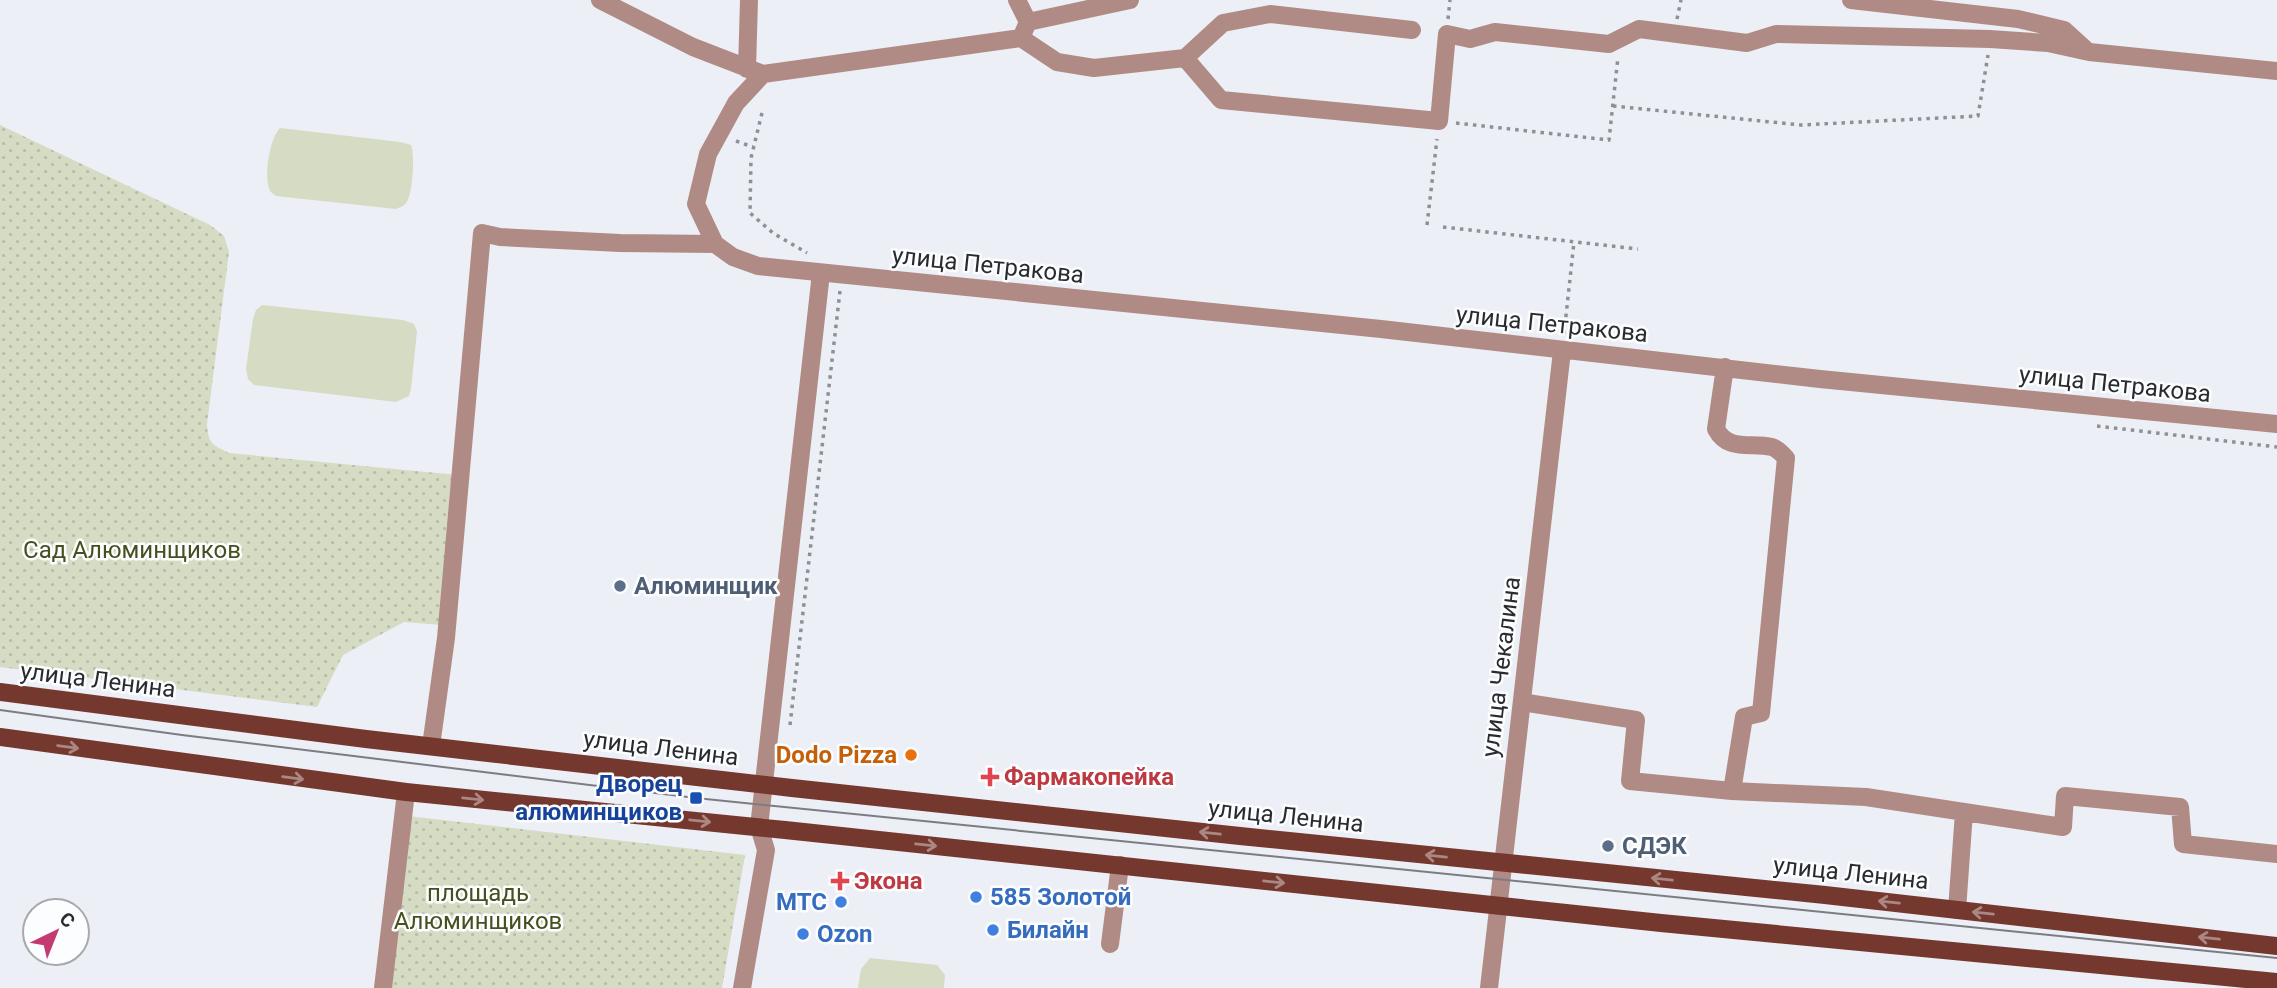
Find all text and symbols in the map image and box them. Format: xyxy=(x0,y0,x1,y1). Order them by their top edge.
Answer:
street label: улица Петракова xyxy=(891,241,1085,289)
street label: улица Петракова xyxy=(1455,300,1649,348)
street label: улица Петракова xyxy=(2018,360,2212,408)
park label: Сад Алюминщиков xyxy=(23,536,241,564)
place label: Алюминщик xyxy=(634,572,778,600)
street label: улица Чекалина xyxy=(1476,575,1526,759)
marker: Алюминщик xyxy=(612,578,628,594)
street label: улица Ленина xyxy=(19,657,177,703)
street label: улица Ленина xyxy=(582,725,740,771)
one-way arrow xyxy=(56,741,78,754)
place label: Dodo Pizza xyxy=(776,741,897,769)
marker: Dodo Pizza xyxy=(903,747,919,763)
place label: Фармакопейка xyxy=(1004,763,1174,791)
marker: Фармакопейка xyxy=(982,769,998,785)
place label: Дворец алюминщиков xyxy=(515,770,682,826)
one-way arrow xyxy=(281,771,304,784)
marker: Дворец алюминщиков xyxy=(688,790,704,806)
one-way arrow xyxy=(462,793,484,806)
street label: улица Ленина xyxy=(1207,794,1365,838)
one-way arrow xyxy=(688,815,711,828)
one-way arrow xyxy=(1199,826,1222,839)
place label: СДЭК xyxy=(1622,832,1687,860)
one-way arrow xyxy=(914,838,937,851)
marker: СДЭК xyxy=(1600,838,1616,854)
one-way arrow xyxy=(1425,849,1448,862)
street label: улица Ленина xyxy=(1772,851,1930,895)
place label: Экона xyxy=(854,867,923,895)
one-way arrow xyxy=(1652,872,1674,885)
marker: Экона xyxy=(832,873,848,889)
one-way arrow xyxy=(1262,876,1285,889)
park label: площадь Алюминщиков xyxy=(394,879,562,935)
place label: 585 Золотой xyxy=(990,883,1131,911)
place label: МТС xyxy=(776,888,827,916)
marker: 585 Золотой xyxy=(968,889,984,905)
marker: МТС xyxy=(833,894,849,910)
one-way arrow xyxy=(1878,895,1901,908)
north arrow xyxy=(21,897,91,967)
one-way arrow xyxy=(1972,906,1995,919)
text: С xyxy=(55,907,80,933)
place label: Билайн xyxy=(1007,916,1089,944)
place label: Ozon xyxy=(817,920,873,948)
marker: Билайн xyxy=(985,922,1001,938)
marker: Ozon xyxy=(795,926,811,942)
one-way arrow xyxy=(2198,932,2221,945)

